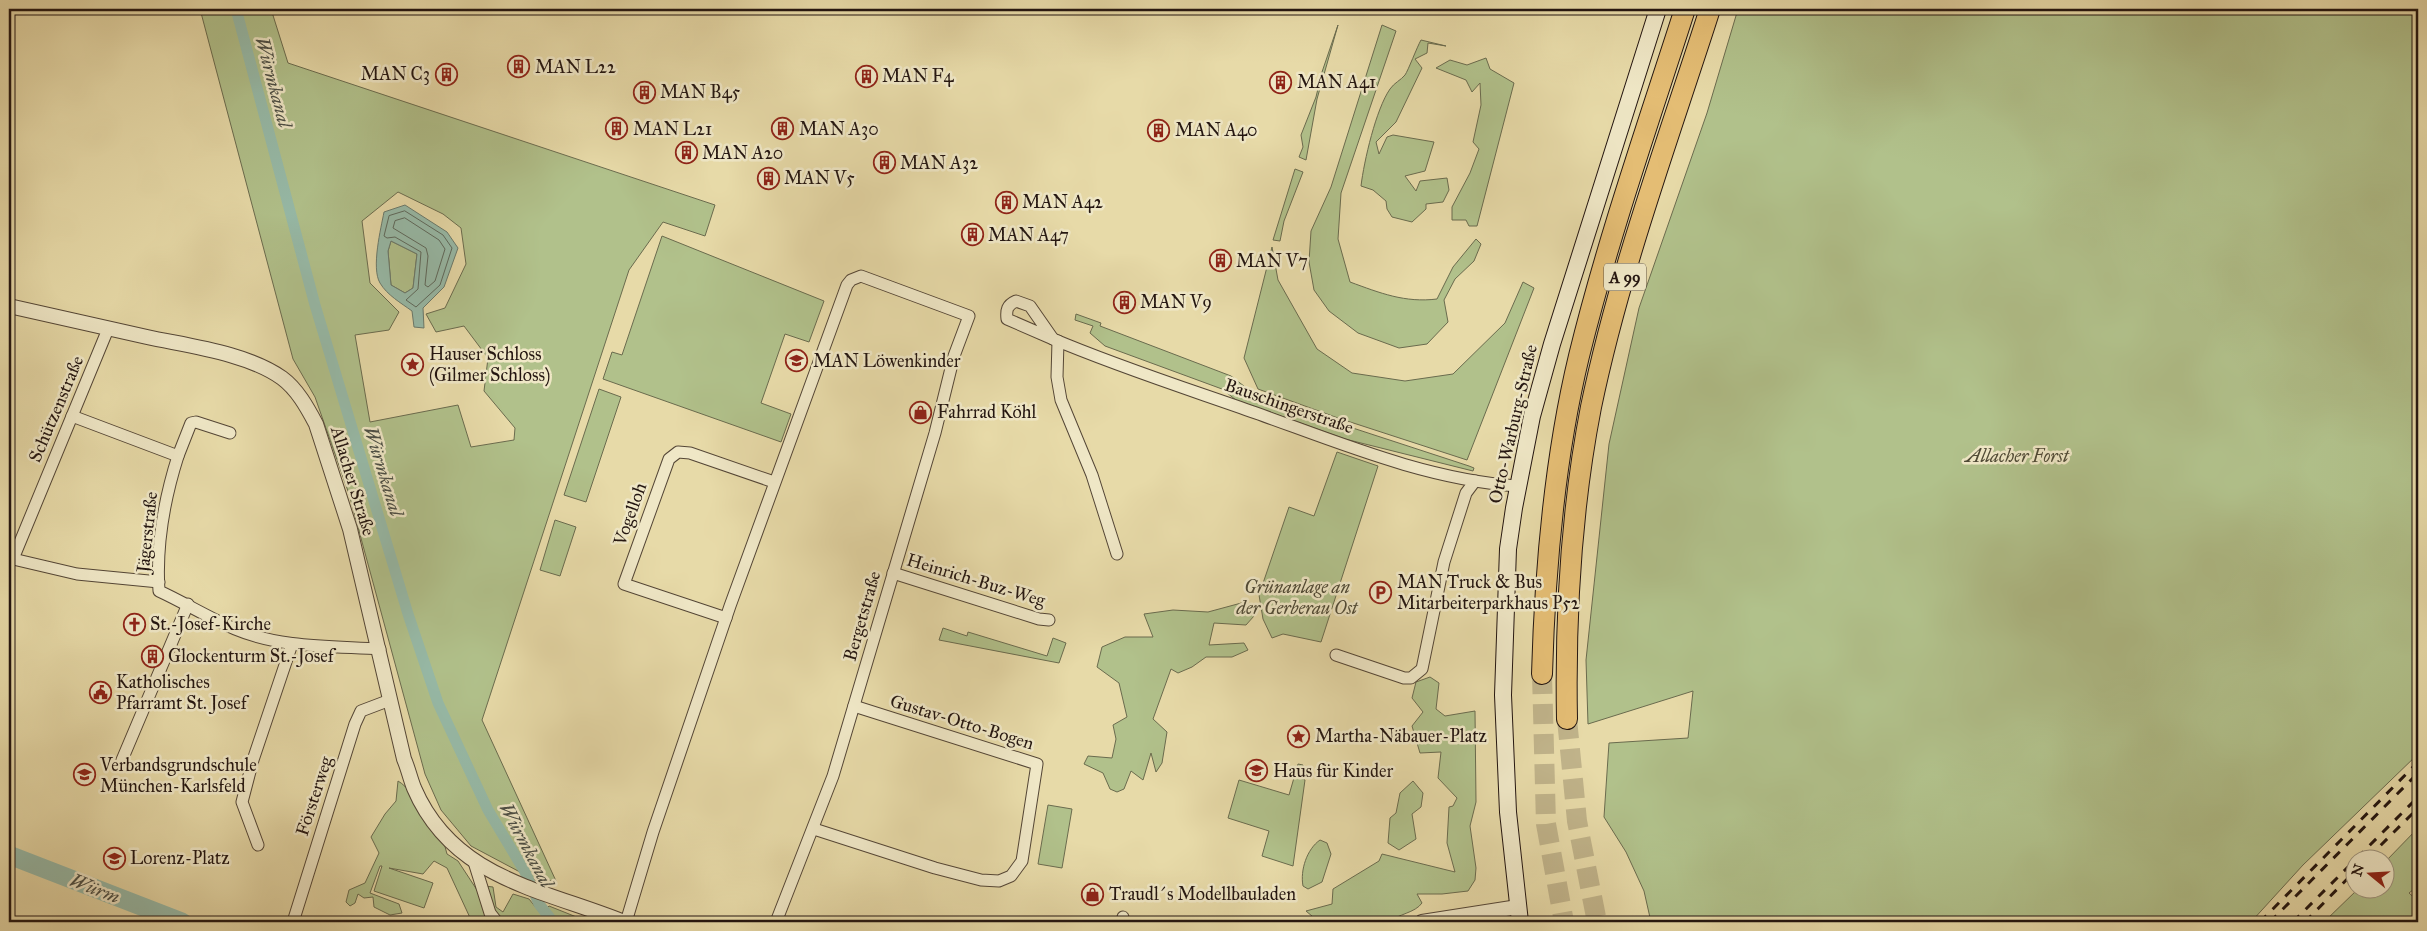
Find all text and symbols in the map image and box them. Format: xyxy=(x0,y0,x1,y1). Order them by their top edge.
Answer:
water label: Würmkanal xyxy=(250,34,297,132)
building icon: MAN L22 xyxy=(507,55,531,79)
place label: MAN L22 xyxy=(535,56,616,78)
building icon: MAN C3 xyxy=(434,62,458,86)
place label: MAN C3 xyxy=(361,63,430,85)
building icon: MAN F4 xyxy=(854,64,878,88)
place label: MAN F4 xyxy=(882,65,955,87)
building icon: MAN A41 xyxy=(1269,70,1293,94)
place label: MAN A41 xyxy=(1297,71,1376,93)
building icon: MAN B45 xyxy=(632,80,656,104)
place label: MAN B45 xyxy=(660,81,741,103)
building icon: MAN L21 xyxy=(605,117,629,141)
building icon: MAN A30 xyxy=(771,117,795,141)
place label: MAN L21 xyxy=(633,118,712,140)
place label: MAN A30 xyxy=(799,118,879,140)
building icon: MAN A40 xyxy=(1147,118,1171,142)
place label: MAN A40 xyxy=(1175,119,1257,141)
building icon: MAN A20 xyxy=(674,141,698,165)
place label: MAN A20 xyxy=(702,142,783,164)
building icon: MAN A32 xyxy=(872,151,896,175)
place label: MAN A32 xyxy=(900,152,978,174)
building icon: MAN V5 xyxy=(756,166,780,190)
place label: MAN V5 xyxy=(784,167,855,189)
building icon: MAN A42 xyxy=(994,190,1018,214)
place label: MAN A42 xyxy=(1022,191,1103,213)
building icon: MAN A47 xyxy=(960,223,984,247)
place label: MAN A47 xyxy=(988,224,1069,246)
building icon: MAN V7 xyxy=(1208,249,1232,273)
place label: MAN V7 xyxy=(1236,250,1308,272)
road number: A 99 xyxy=(1604,264,1646,290)
building icon: MAN V9 xyxy=(1112,290,1136,314)
place label: MAN V9 xyxy=(1140,291,1212,313)
street label: Otto-Warburg-Straße xyxy=(1484,342,1543,506)
place label: Hauser Schloss (Gilmer Schloss) xyxy=(429,343,550,387)
school or university icon: MAN Löwenkinder xyxy=(785,349,809,373)
place label: MAN Löwenkinder xyxy=(813,350,961,372)
street label: Schützenstraße xyxy=(24,352,88,466)
place icon: Hauser Schloss (Gilmer Schloss) xyxy=(401,352,425,376)
street label: Bauschingerstraße xyxy=(1221,374,1356,439)
shop icon: Fahrrad Köhl xyxy=(909,400,933,424)
place label: Fahrrad Köhl xyxy=(937,401,1037,423)
street label: Allacher Straße xyxy=(326,423,380,538)
water label: Würmkanal xyxy=(359,423,409,521)
park label: Allacher Forst xyxy=(1963,445,2070,467)
street label: Vogelloh xyxy=(608,480,652,550)
street label: Jägerstraße xyxy=(132,490,163,576)
street label: Heinrich-Buz-Weg xyxy=(904,548,1048,613)
street label: Bergetstraße xyxy=(839,568,886,664)
place label: MAN Truck & Bus Mitarbeiterparkhaus P52 xyxy=(1397,571,1580,614)
park label: Grünanlage an der Gerberau Ost xyxy=(1236,576,1359,619)
parking icon: MAN Truck & Bus Mitarbeiterparkhaus P52 xyxy=(1369,580,1393,604)
church icon: St.-Josef-Kirche xyxy=(122,612,146,636)
place label: St.-Josef-Kirche xyxy=(150,613,271,636)
building icon: Glockenturm St.-Josef xyxy=(140,644,164,668)
place label: Glockenturm St.-Josef xyxy=(168,645,337,668)
place label: Katholisches Pfarramt St. Josef xyxy=(116,671,250,715)
public building icon: Katholisches Pfarramt St. Josef xyxy=(88,680,112,704)
street label: Gustav-Otto-Bogen xyxy=(887,690,1037,755)
place icon: Martha-Näbauer-Platz xyxy=(1287,724,1311,748)
place label: Martha-Näbauer-Platz xyxy=(1315,725,1487,747)
street label: Försterweg xyxy=(291,753,338,839)
place label: Verbandsgrundschule München-Karlsfeld xyxy=(99,754,257,797)
school or university icon: Haus für Kinder xyxy=(1245,759,1269,783)
place label: Haus für Kinder xyxy=(1273,760,1393,782)
school or university icon: Verbandsgrundschule München-Karlsfeld xyxy=(72,763,96,787)
water label: Würmkanal xyxy=(495,799,559,893)
school or university icon: Lorenz-Platz xyxy=(102,846,126,870)
place label: Lorenz-Platz xyxy=(130,847,230,869)
north arrow xyxy=(2344,848,2394,898)
text: N xyxy=(2348,862,2368,878)
water label: Würm xyxy=(67,869,123,908)
shop icon: Traudl´s Modellbauladen xyxy=(1081,882,1105,906)
place label: Traudl´s Modellbauladen xyxy=(1109,883,1296,905)

